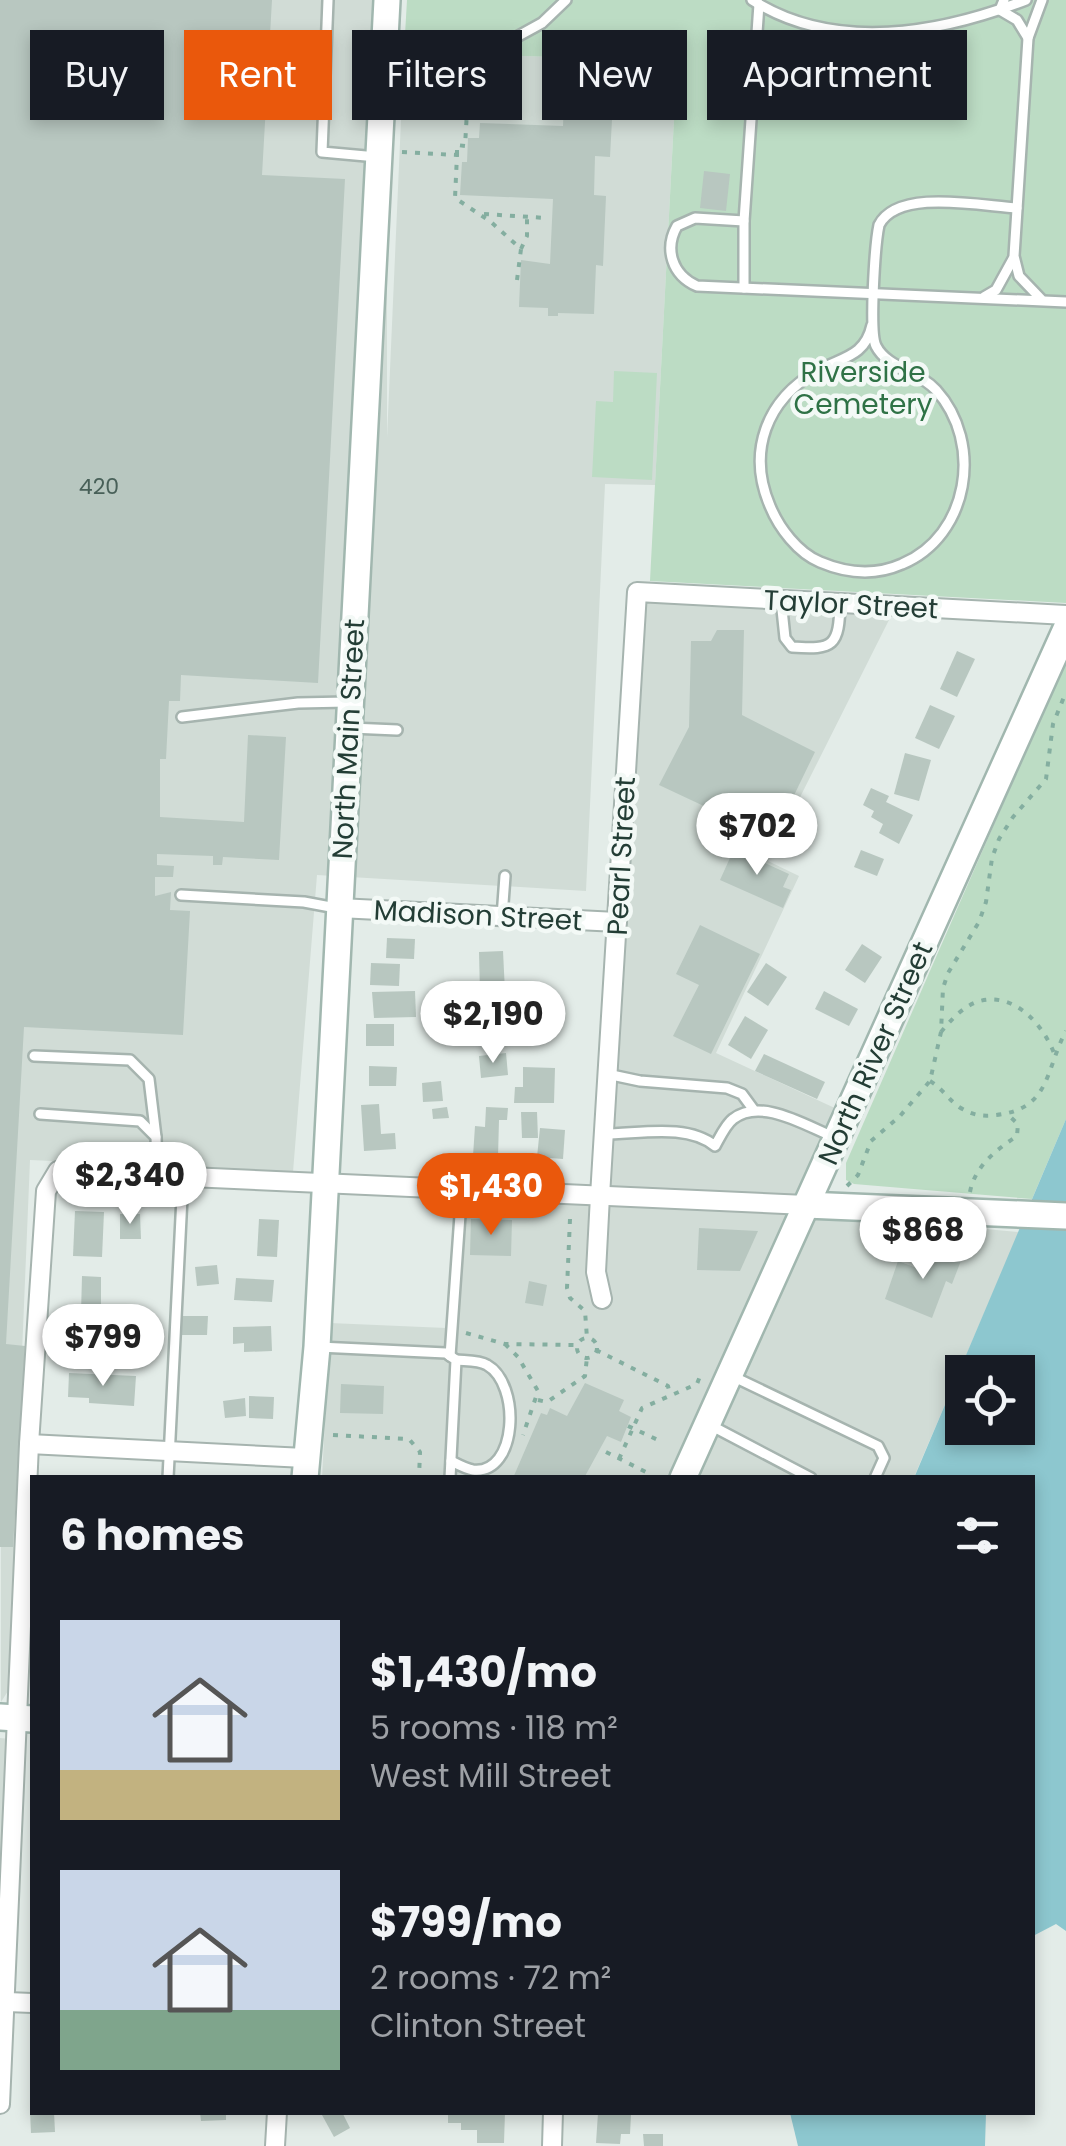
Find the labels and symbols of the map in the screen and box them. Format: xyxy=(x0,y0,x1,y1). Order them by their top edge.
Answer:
park label: Riverside Cemetery xyxy=(794,353,933,424)
house number: 420 xyxy=(79,471,119,502)
street label: Taylor Street xyxy=(763,580,939,629)
street label: North Main Street xyxy=(323,618,374,860)
street label: Pearl Street xyxy=(598,775,645,937)
pin: $702 xyxy=(698,793,816,878)
street label: Madison Street xyxy=(373,891,583,940)
street label: North River Street xyxy=(809,935,942,1171)
pin: $2,190 xyxy=(412,981,574,1066)
pin: $2,340 xyxy=(49,1142,211,1227)
pin: $1,430 xyxy=(410,1153,572,1238)
pin: $868 xyxy=(864,1197,982,1282)
pin: $799 xyxy=(44,1304,162,1389)

